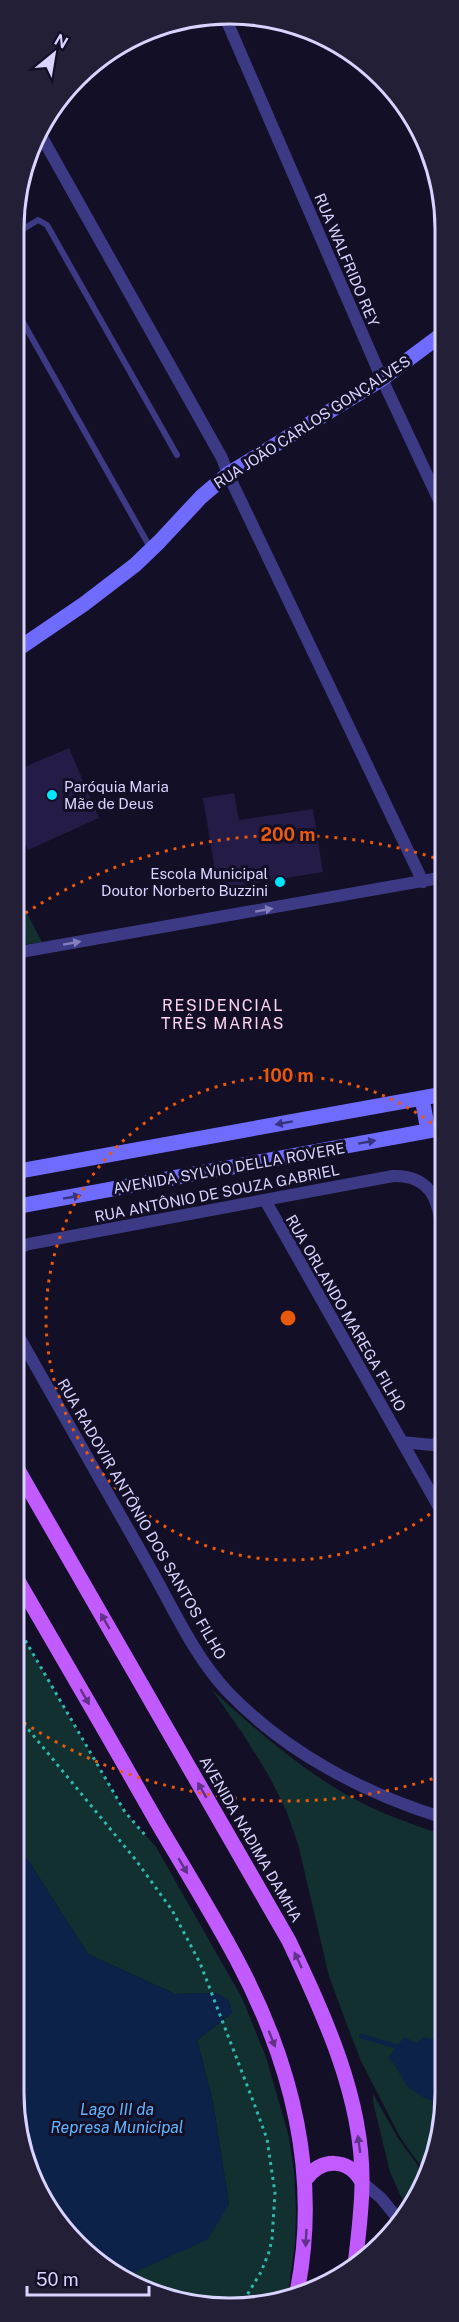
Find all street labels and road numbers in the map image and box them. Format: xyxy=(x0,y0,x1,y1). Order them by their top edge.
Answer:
street label: RUA WALFRIDO REY xyxy=(311,191,383,329)
street label: RUA JOÃO CARLOS GONÇALVES xyxy=(211,352,413,492)
street label: AVENIDA SYLVIO DELLA ROVERE xyxy=(112,1139,346,1197)
street label: RUA ANTÔNIO DE SOUZA GABRIEL xyxy=(93,1161,341,1225)
street label: RUA ORLANDO MAREGA FILHO xyxy=(283,1212,409,1414)
street label: RUA RADOVIR ANTÔNIO DOS SANTOS FILHO xyxy=(54,1376,230,1662)
street label: AVENIDA NADIMA DAMHA xyxy=(197,1753,306,1925)

